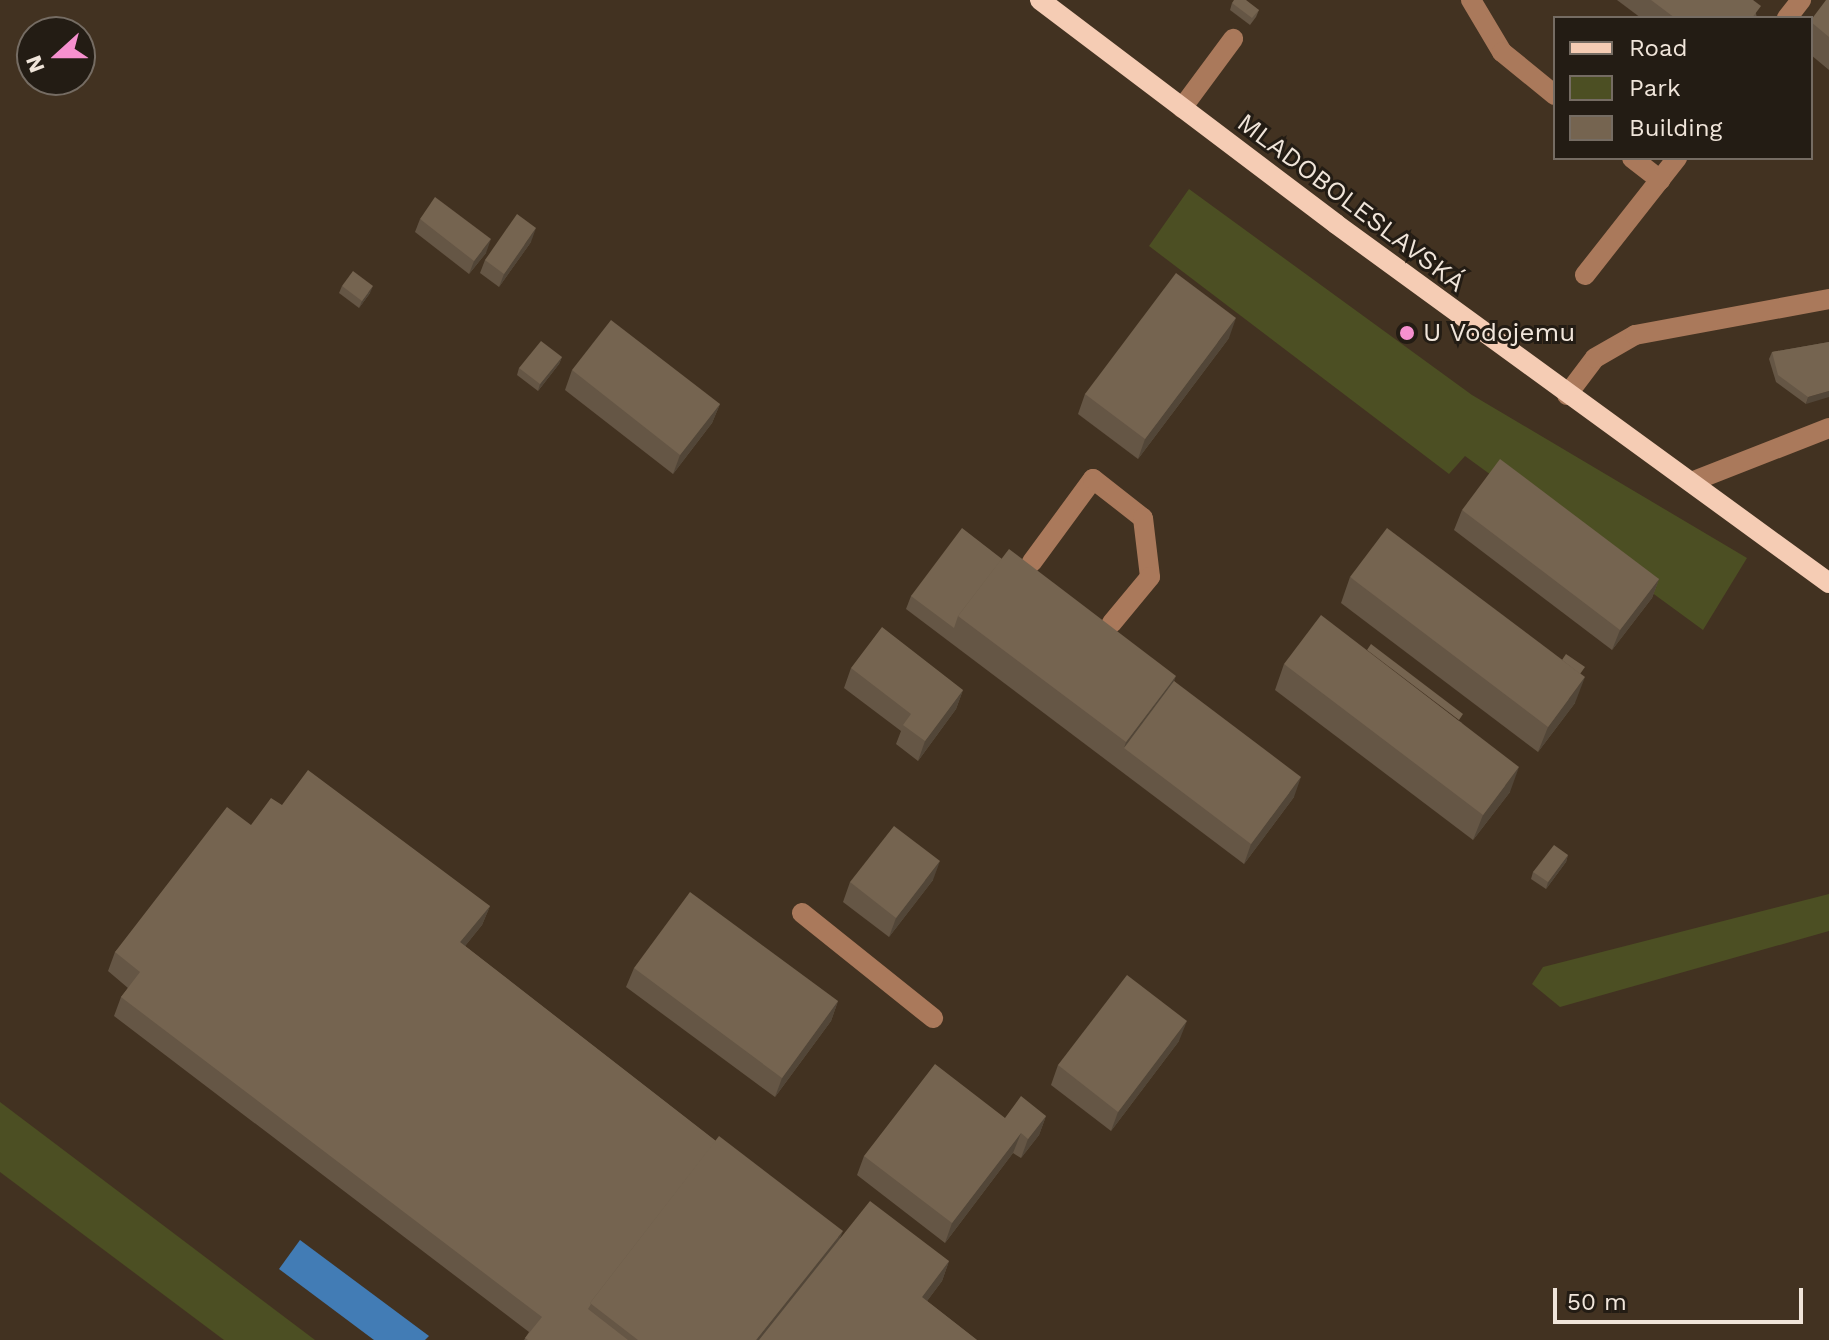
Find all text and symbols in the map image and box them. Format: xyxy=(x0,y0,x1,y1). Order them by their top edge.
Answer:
north arrow xyxy=(16,16,96,96)
legend xyxy=(1553,16,1813,160)
text: Road xyxy=(1629,34,1688,62)
text: N xyxy=(20,52,50,76)
text: Park xyxy=(1629,74,1681,102)
street label: MLADOBOLESLAVSKÁ xyxy=(1231,107,1471,299)
text: Building xyxy=(1629,114,1722,142)
place label: U Vodojemu xyxy=(1423,317,1576,349)
marker: U Vodojemu xyxy=(1398,324,1416,342)
scale bar xyxy=(1557,1272,1807,1322)
text: 50 m xyxy=(1567,1288,1627,1316)

